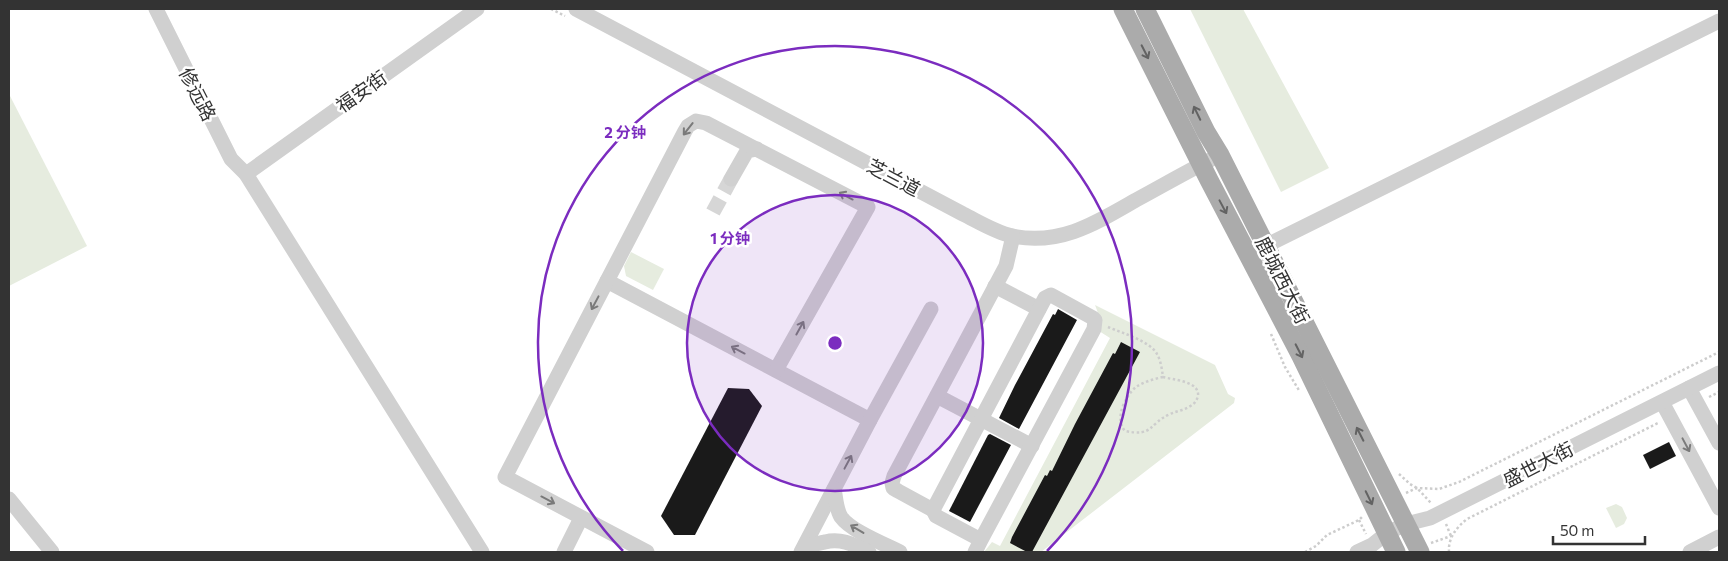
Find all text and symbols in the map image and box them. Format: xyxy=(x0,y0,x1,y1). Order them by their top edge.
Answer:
one-way arrow xyxy=(1140,44,1150,59)
street label: 修远路 xyxy=(175,63,221,125)
street label: 福安街 xyxy=(331,65,391,117)
one-way arrow xyxy=(1192,105,1202,120)
one-way arrow xyxy=(683,122,694,135)
text: 2 分钟 xyxy=(604,123,646,141)
street label: 芝兰道 xyxy=(863,153,925,201)
one-way arrow xyxy=(839,191,854,200)
one-way arrow xyxy=(1218,200,1228,215)
text: 1 分钟 xyxy=(710,229,750,247)
street label: 鹿城西大街 xyxy=(1251,232,1315,328)
one-way arrow xyxy=(590,295,600,309)
one-way arrow xyxy=(796,321,806,335)
centre of rings xyxy=(826,334,844,352)
one-way arrow xyxy=(1294,344,1304,359)
one-way arrow xyxy=(731,345,746,354)
one-way arrow xyxy=(1355,426,1365,441)
street label: 盛世大街 xyxy=(1499,436,1577,492)
one-way arrow xyxy=(1681,437,1691,452)
one-way arrow xyxy=(843,455,853,470)
one-way arrow xyxy=(1365,490,1374,505)
one-way arrow xyxy=(540,495,555,505)
scale bar xyxy=(1553,514,1646,546)
text: 50 m xyxy=(1560,521,1594,539)
one-way arrow xyxy=(850,523,864,534)

